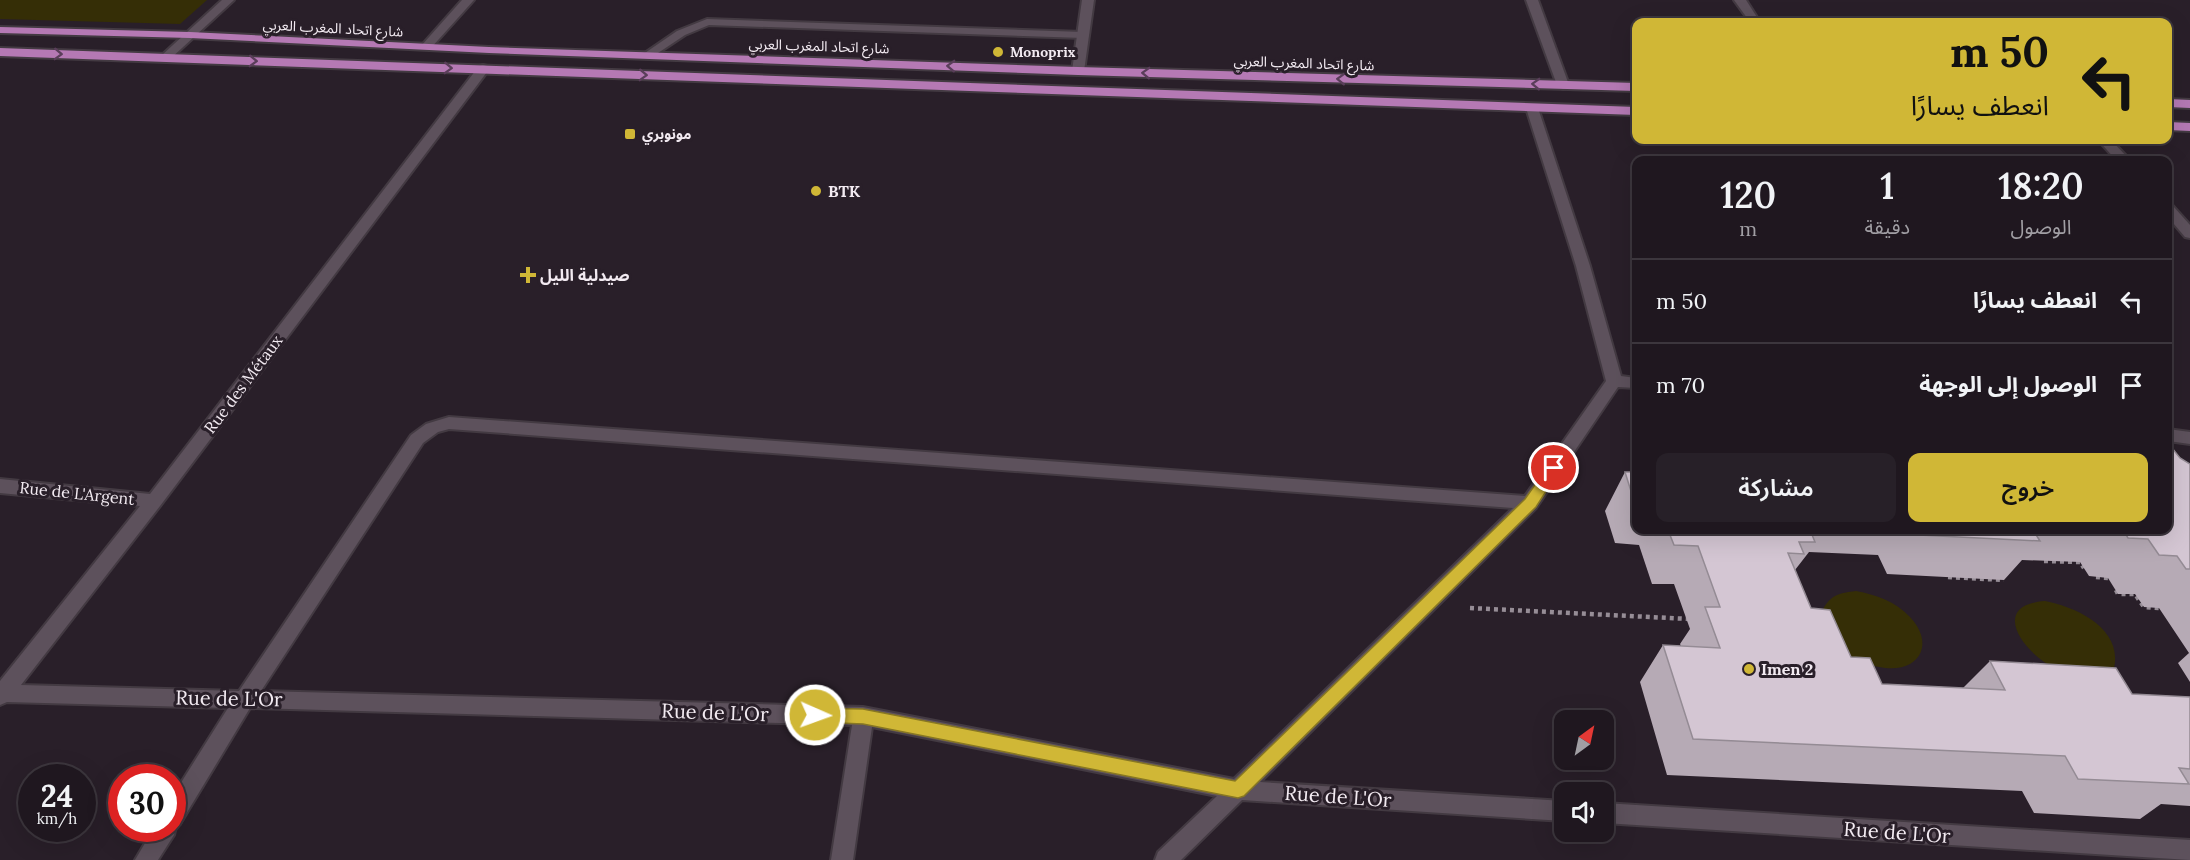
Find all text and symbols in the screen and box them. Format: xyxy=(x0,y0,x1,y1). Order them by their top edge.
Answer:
street label: شارع اتحاد المغرب العربي xyxy=(262,15,404,43)
text: 50 m xyxy=(1950,25,2049,79)
street label: شارع اتحاد المغرب العربي xyxy=(748,35,890,60)
icon: left xyxy=(2070,42,2148,120)
place label: Monoprix xyxy=(1010,43,1076,61)
marker: Monoprix xyxy=(991,45,1005,59)
one-way arrow xyxy=(54,48,63,61)
street label: شارع اتحاد المغرب العربي xyxy=(1233,52,1375,77)
one-way arrow xyxy=(249,54,258,67)
one-way arrow xyxy=(947,60,956,72)
one-way arrow xyxy=(444,61,453,74)
one-way arrow xyxy=(1142,67,1151,80)
one-way arrow xyxy=(639,68,648,81)
one-way arrow xyxy=(1337,72,1346,85)
one-way arrow xyxy=(1532,78,1541,90)
text: انعطف يسارًا xyxy=(1911,88,2049,122)
place label: مونوبري xyxy=(642,125,692,145)
marker: مونوبري xyxy=(623,127,637,141)
text: 1 xyxy=(1880,163,1894,209)
text: 18:20 xyxy=(1998,163,2084,209)
text: 120 xyxy=(1720,172,1776,218)
place label: BTK xyxy=(828,181,861,201)
marker: BTK xyxy=(809,184,823,198)
text: دقيقة xyxy=(1864,214,1910,239)
text: الوصول xyxy=(2011,214,2071,239)
text: m xyxy=(1739,216,1757,241)
place label: صيدلية الليل xyxy=(540,265,630,285)
marker: صيدلية الليل xyxy=(521,268,535,282)
icon: left xyxy=(2115,285,2148,318)
text: انعطف يسارًا xyxy=(1973,286,2097,314)
text: 50 m xyxy=(1656,287,1707,315)
street label: Rue des Métaux xyxy=(200,331,287,437)
icon: arrive xyxy=(2115,369,2148,402)
text: الوصول إلى الوجهة xyxy=(1919,370,2097,398)
text: 70 m xyxy=(1656,371,1705,399)
pin xyxy=(1528,442,1579,493)
icon: arrive xyxy=(1537,451,1570,484)
button: مشاركة xyxy=(1656,453,1896,522)
button: خروج xyxy=(1908,453,2148,522)
street label: Rue de L'Argent xyxy=(19,477,136,509)
place label: Imen 2 xyxy=(1761,659,1813,679)
marker: Imen 2 xyxy=(1742,662,1756,676)
position arrow xyxy=(783,683,847,747)
street label: Rue de L'Or xyxy=(175,685,283,711)
street label: Rue de L'Or xyxy=(661,698,769,726)
north arrow xyxy=(1554,710,1614,770)
map controls xyxy=(1554,710,1614,842)
speed limit sign: 30 xyxy=(108,764,186,842)
text: 24 xyxy=(41,777,73,815)
street label: Rue de L'Or xyxy=(1284,780,1393,812)
button: sound xyxy=(1554,782,1614,842)
text: km/h xyxy=(37,809,77,828)
street label: Rue de L'Or xyxy=(1843,816,1952,848)

